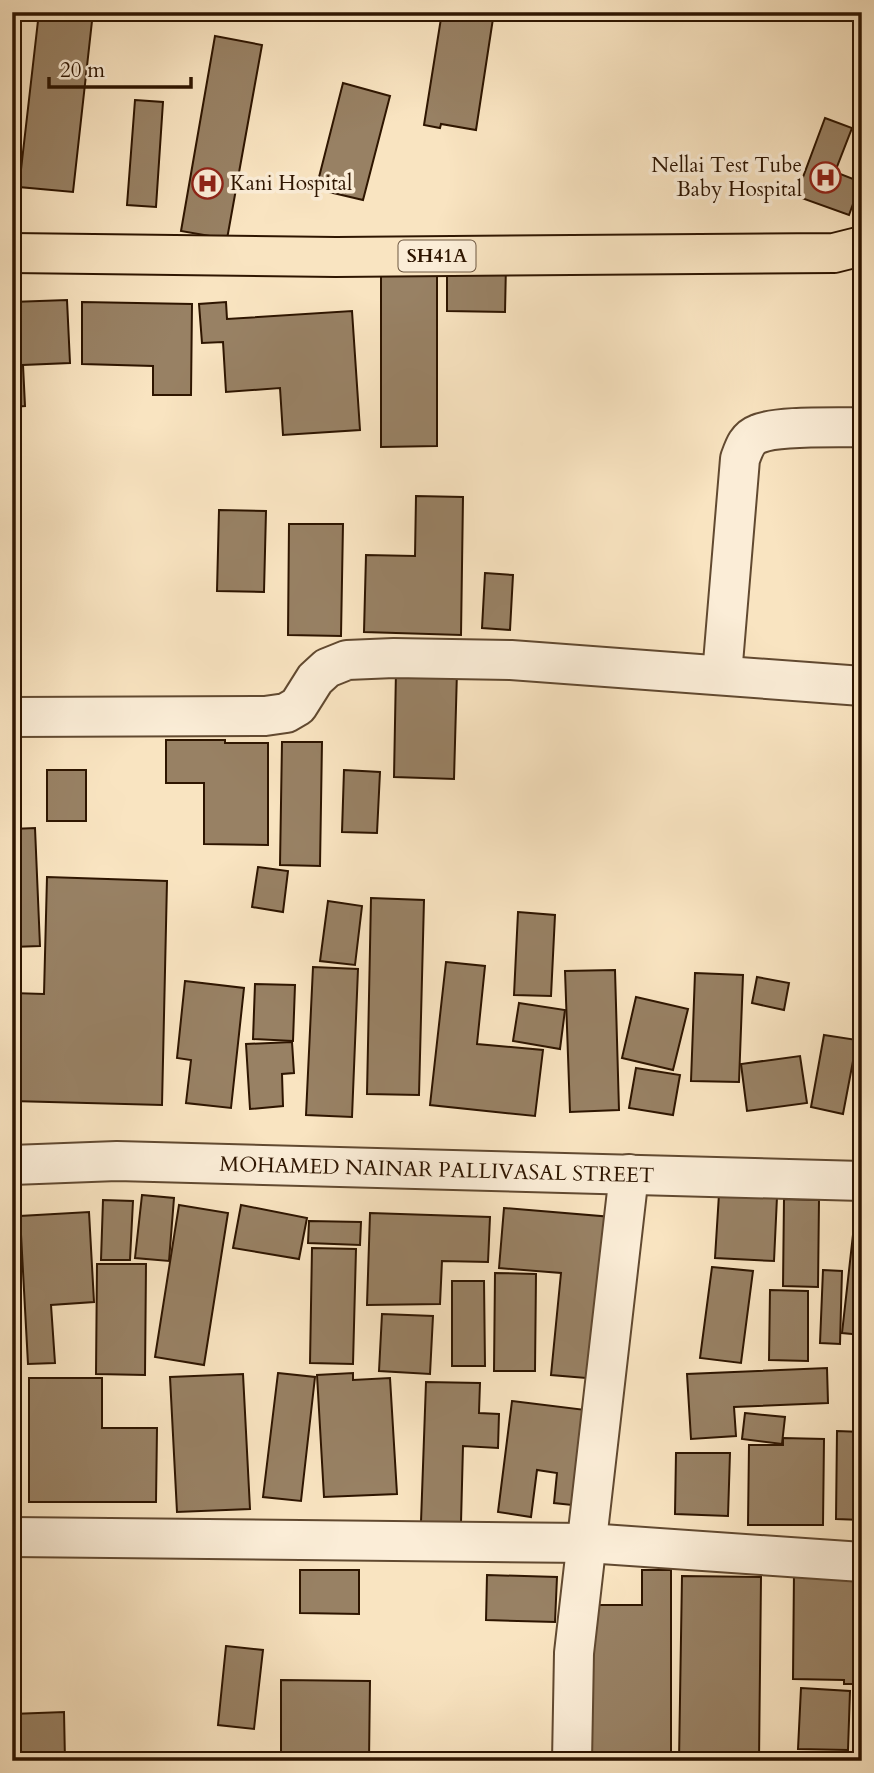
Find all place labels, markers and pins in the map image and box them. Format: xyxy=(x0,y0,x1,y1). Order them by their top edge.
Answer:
place label: Nellai Test Tube Baby Hospital xyxy=(651,151,802,204)
hospital icon: Nellai Test Tube Baby Hospital xyxy=(808,160,842,194)
hospital icon: Kani Hospital xyxy=(190,166,224,200)
place label: Kani Hospital xyxy=(230,169,352,198)

